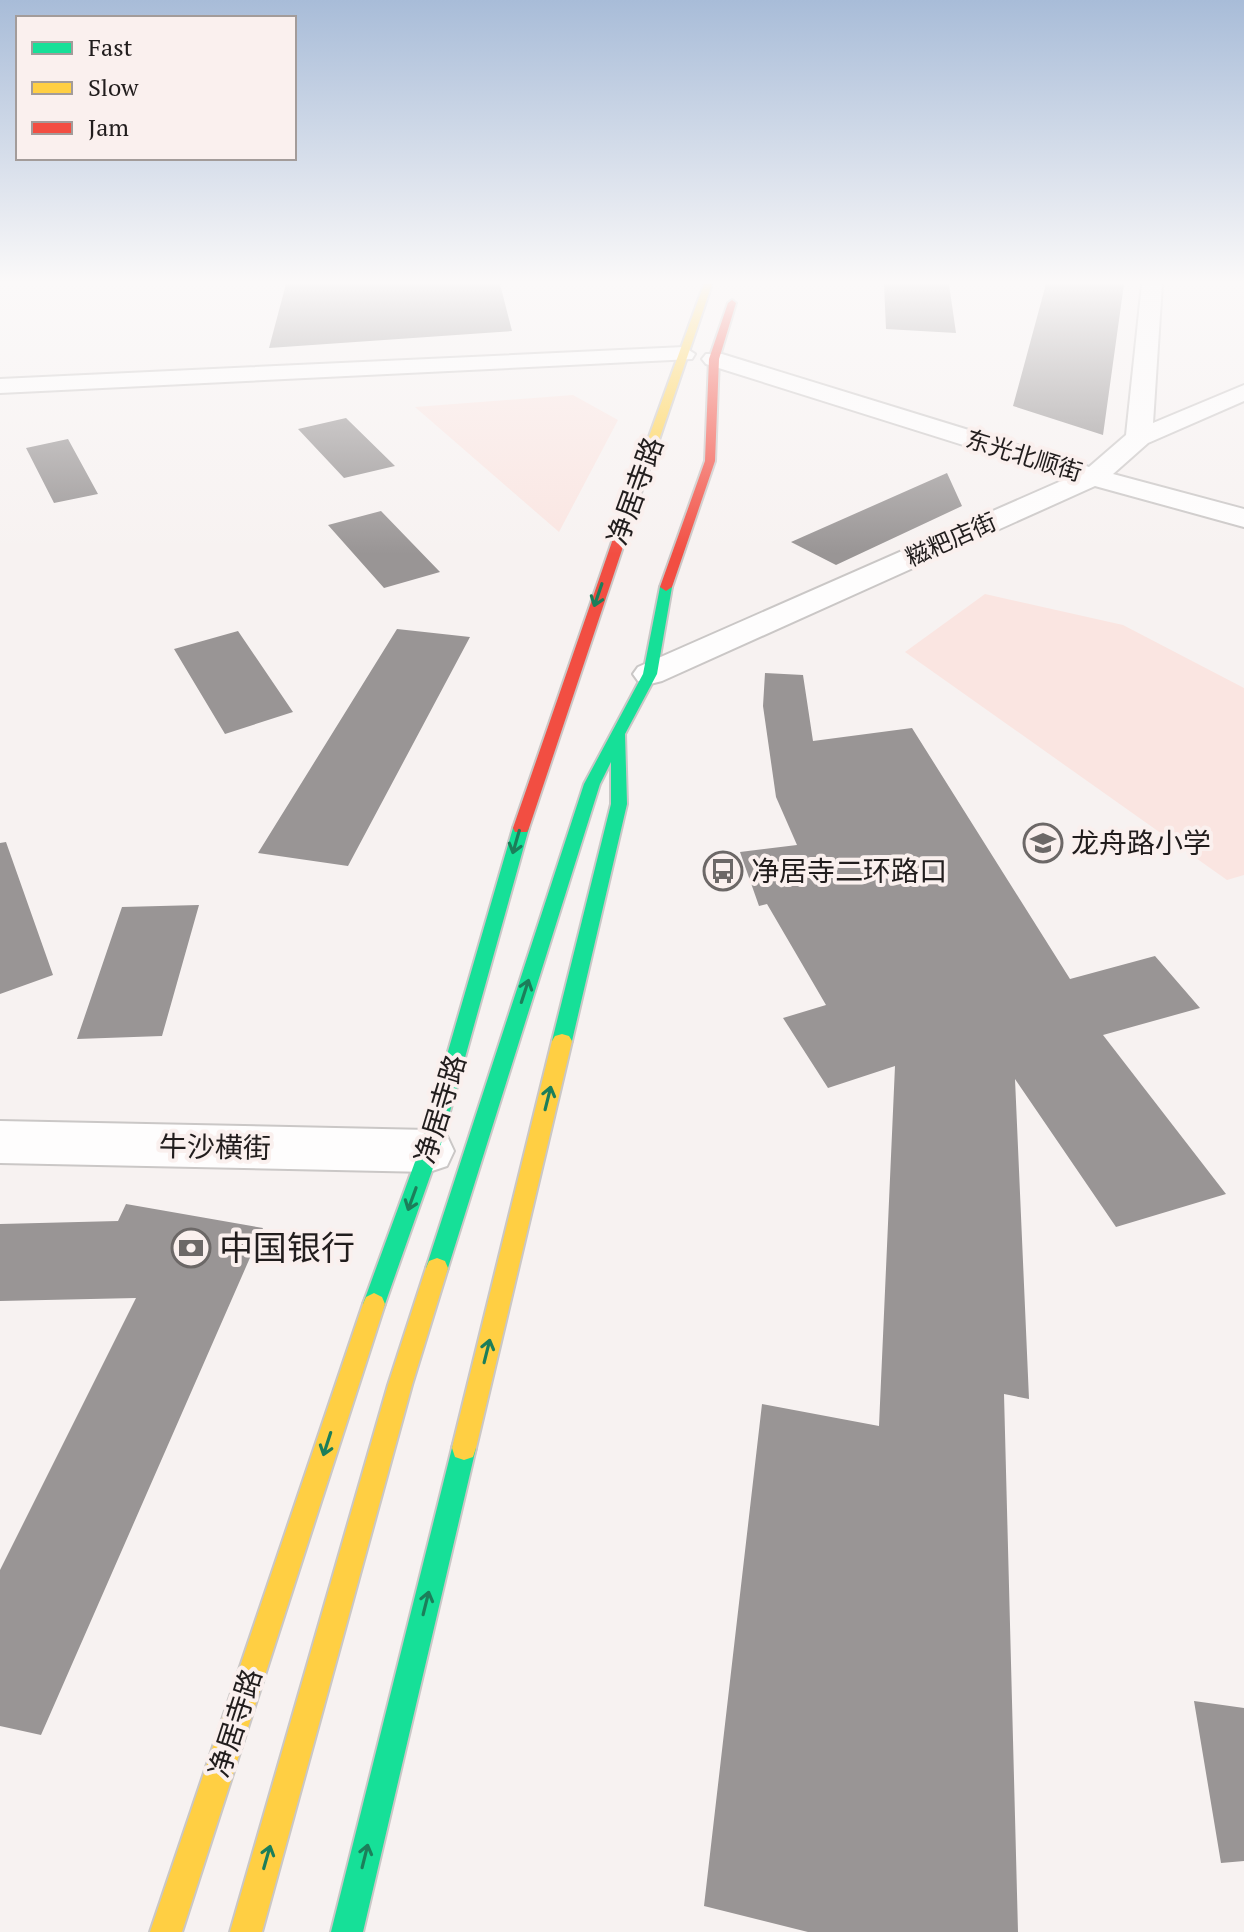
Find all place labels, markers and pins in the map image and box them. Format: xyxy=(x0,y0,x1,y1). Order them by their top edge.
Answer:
school or university icon: 龙舟路小学 xyxy=(1022,822,1064,864)
place label: 龙舟路小学 xyxy=(1071,824,1211,861)
bus stop icon: 净居寺二环路口 xyxy=(702,850,744,892)
place label: 净居寺二环路口 xyxy=(751,852,947,889)
place label: 中国银行 xyxy=(219,1225,355,1270)
bank icon: 中国银行 xyxy=(170,1227,212,1269)

